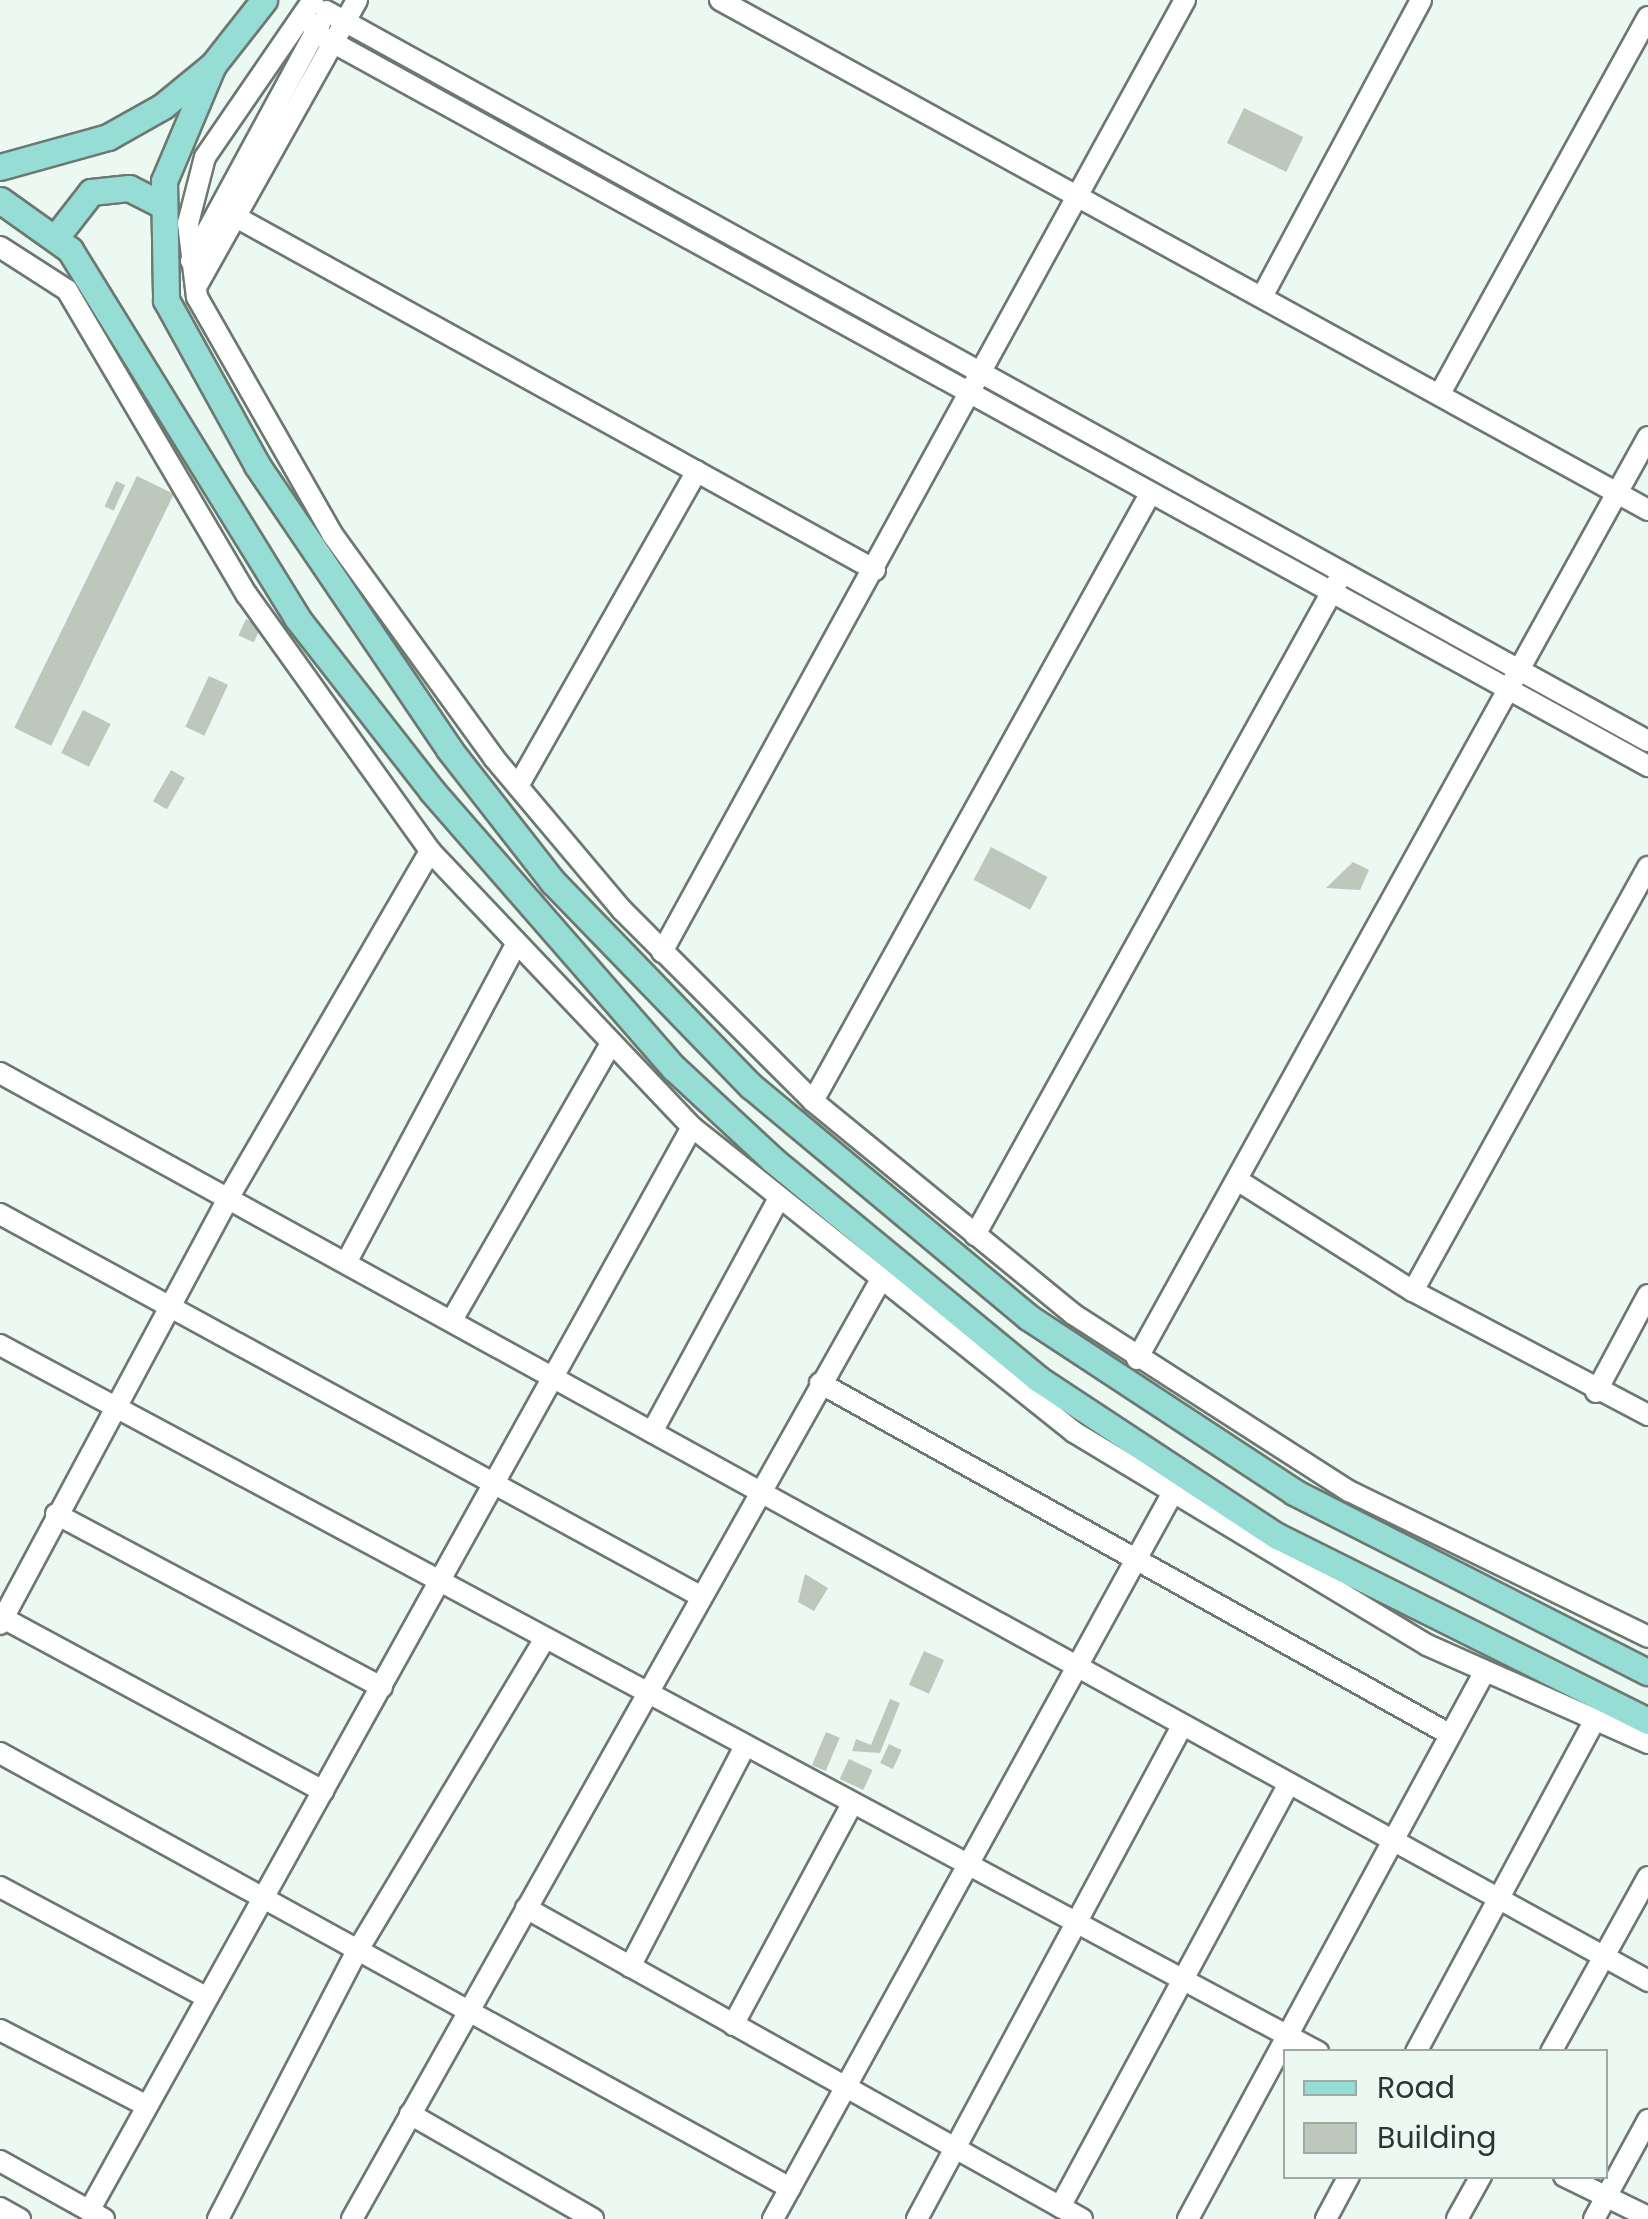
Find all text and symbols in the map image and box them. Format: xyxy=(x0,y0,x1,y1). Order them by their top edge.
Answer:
legend xyxy=(1283,2049,1608,2179)
text: Road xyxy=(1377,2066,1455,2109)
text: Building xyxy=(1377,2116,1497,2159)

